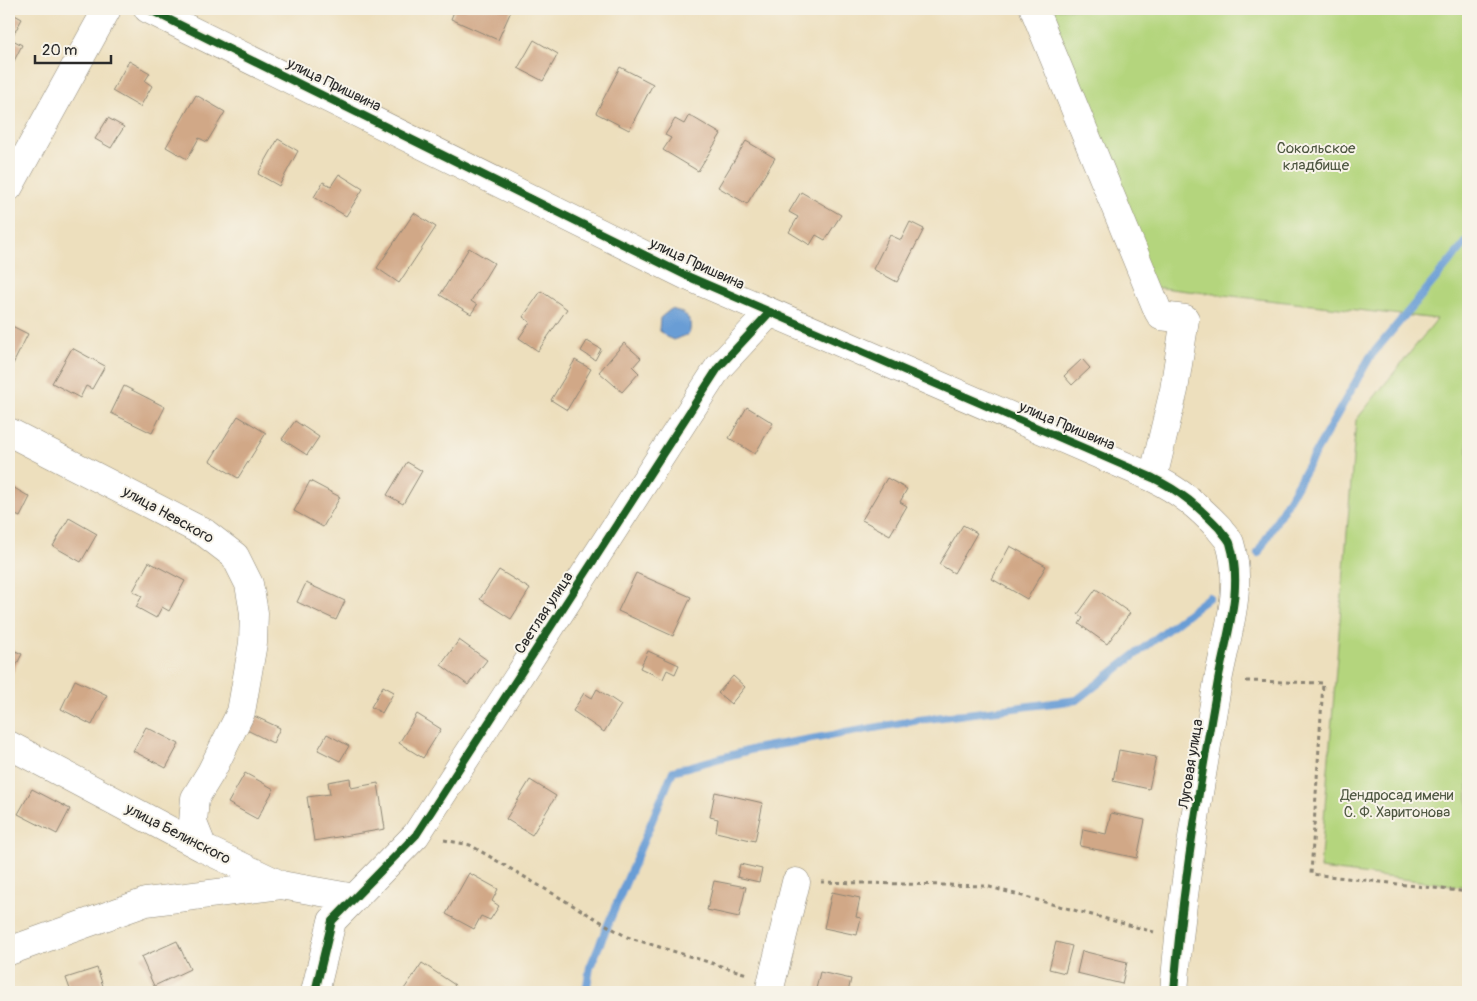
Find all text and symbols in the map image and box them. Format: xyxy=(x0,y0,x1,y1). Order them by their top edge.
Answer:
scale bar xyxy=(35,32,111,64)
text: 20 m xyxy=(42,41,77,60)
street label: улица Пришвина xyxy=(283,54,384,116)
park label: Сокольское кладбище xyxy=(1277,139,1356,175)
street label: улица Пришвина xyxy=(646,233,747,294)
street label: улица Пришвина xyxy=(1015,397,1118,455)
street label: улица Невского xyxy=(118,482,217,548)
street label: Светлая улица xyxy=(510,568,578,658)
street label: Луговая улица xyxy=(1174,718,1207,811)
park label: Дендросад имени С. Ф. Харитонова xyxy=(1340,786,1454,822)
street label: улица Белинского xyxy=(121,799,234,869)

